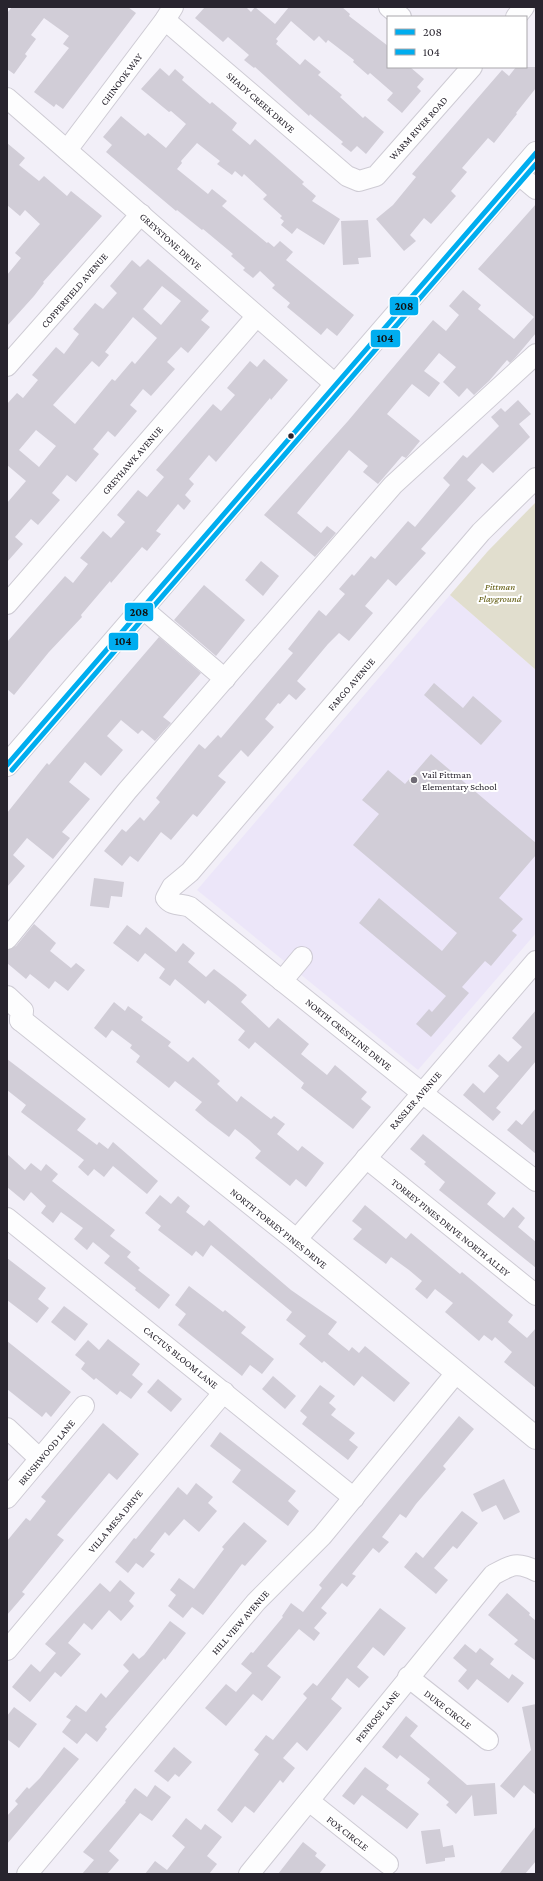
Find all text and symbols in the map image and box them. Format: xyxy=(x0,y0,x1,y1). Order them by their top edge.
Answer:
legend xyxy=(387,16,527,68)
text: 208 xyxy=(423,25,442,39)
text: 104 xyxy=(423,45,440,59)
street label: CHINOOK WAY xyxy=(98,50,145,108)
street label: SHADY CREEK DRIVE xyxy=(224,70,297,135)
street label: WARM RIVER ROAD xyxy=(387,94,450,162)
street label: GREYSTONE DRIVE xyxy=(138,211,204,272)
street label: COPPERFIELD AVENUE xyxy=(39,250,110,330)
line badge: 208 xyxy=(389,296,419,316)
text: 208 xyxy=(395,300,413,312)
line badge: 104 xyxy=(370,329,401,348)
text: 104 xyxy=(377,332,393,344)
street label: GREYHAWK AVENUE xyxy=(100,424,165,497)
unlabelled marker xyxy=(286,431,296,441)
park label: Pittman Playground xyxy=(478,581,522,604)
line badge: 208 xyxy=(124,602,154,622)
text: 208 xyxy=(130,606,148,618)
line badge: 104 xyxy=(108,632,139,651)
text: 104 xyxy=(115,635,131,647)
street label: FARGO AVENUE xyxy=(326,655,378,713)
place label: Vail Pittman Elementary School xyxy=(422,769,497,792)
marker: Vail Pittman Elementary School xyxy=(409,775,419,785)
street label: NORTH CRESTLINE DRIVE xyxy=(303,996,394,1073)
street label: RASSLER AVENUE xyxy=(387,1069,444,1132)
street label: TORREY PINES DRIVE NORTH ALLEY xyxy=(389,1176,513,1279)
street label: NORTH TORREY PINES DRIVE xyxy=(228,1186,330,1271)
street label: CACTUS BLOOM LANE xyxy=(141,1324,221,1391)
street label: BRUSHWOOD LANE xyxy=(16,1417,77,1487)
street label: VILLA MESA DRIVE xyxy=(86,1487,145,1555)
street label: HILL VIEW AVENUE xyxy=(209,1587,272,1657)
street label: PENROSE LANE xyxy=(353,1688,402,1745)
street label: DUKE CIRCLE xyxy=(422,1688,474,1732)
street label: FOX CIRCLE xyxy=(325,1814,371,1853)

